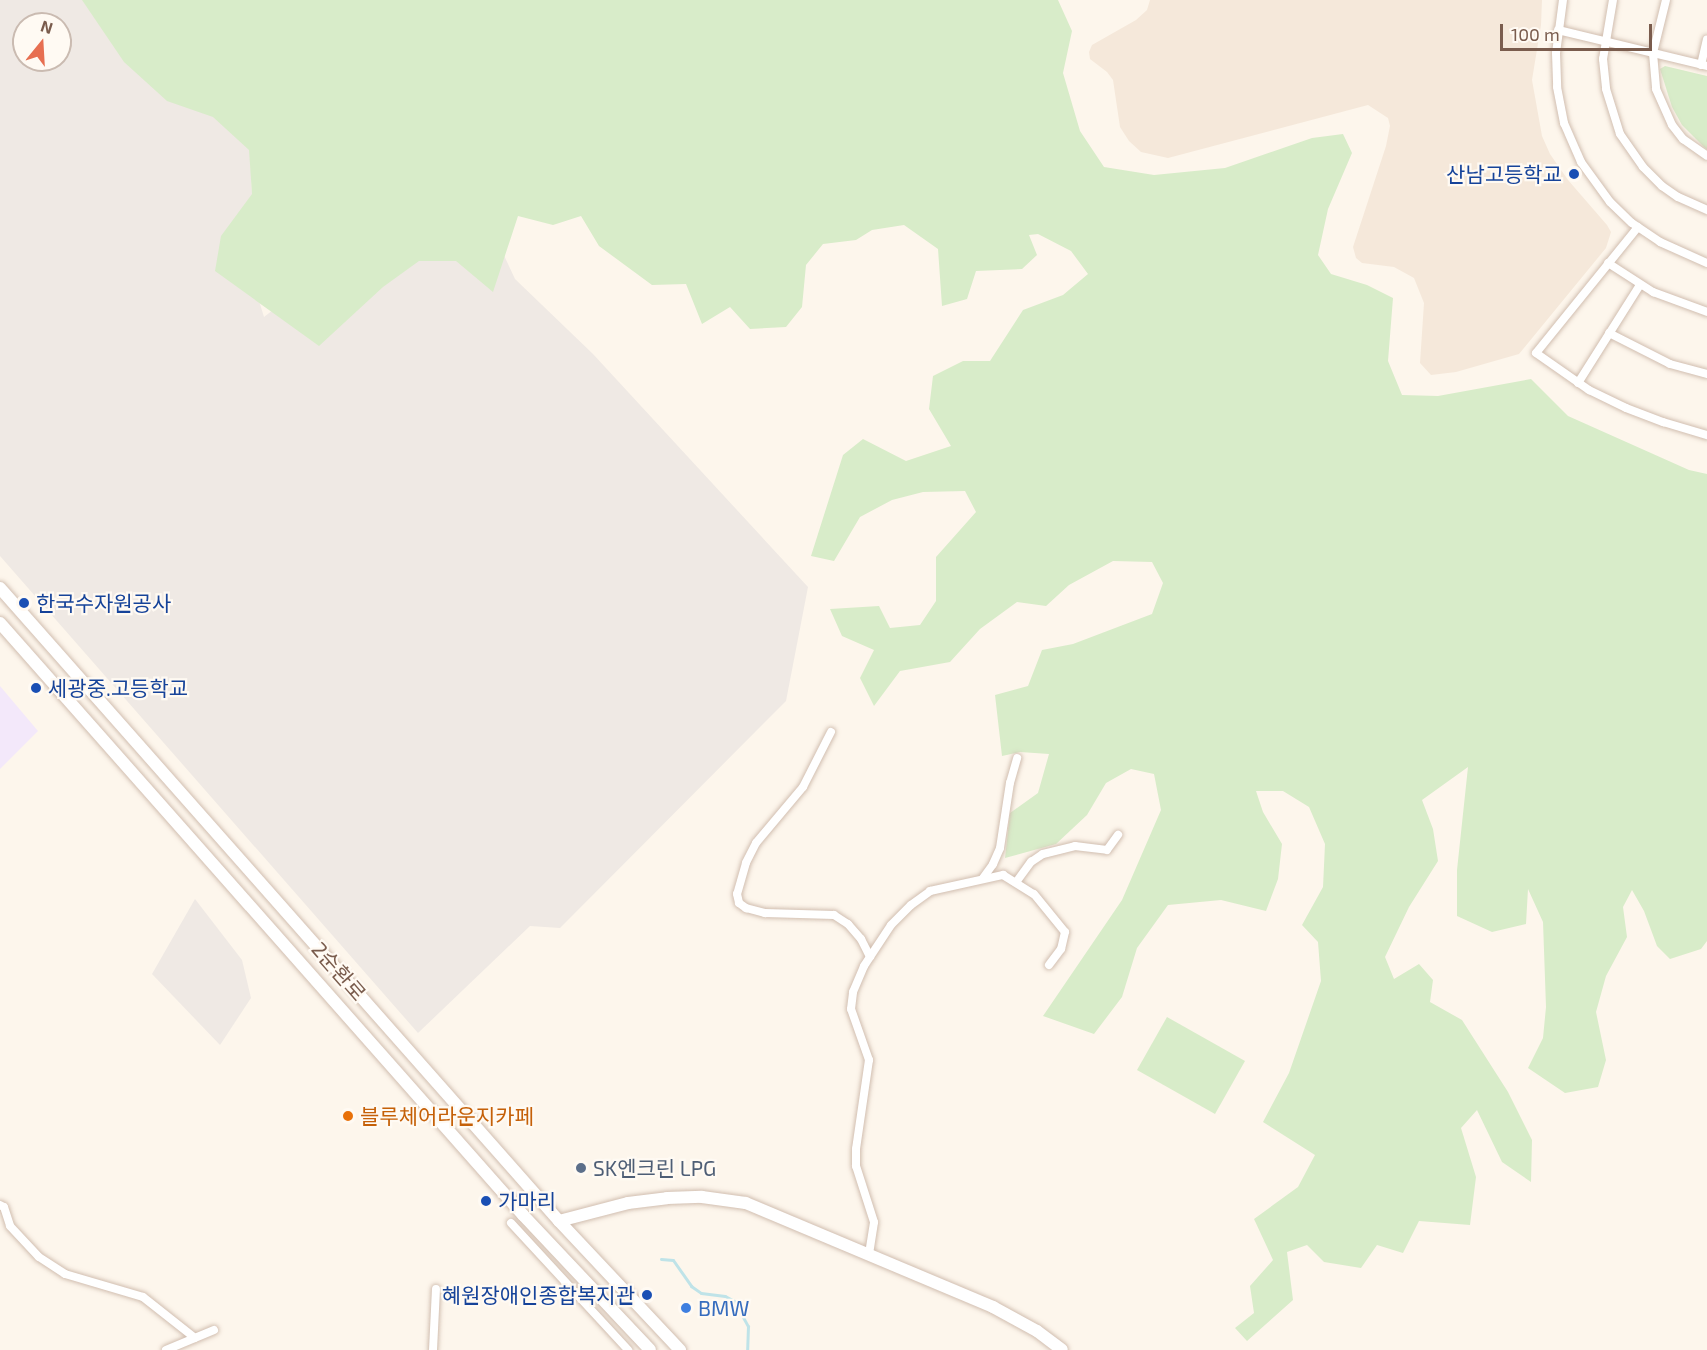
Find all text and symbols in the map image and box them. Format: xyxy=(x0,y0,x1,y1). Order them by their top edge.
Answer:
north arrow xyxy=(12,12,72,72)
scale bar xyxy=(1503,12,1654,50)
text: N xyxy=(39,15,56,37)
text: 100 m xyxy=(1511,23,1560,45)
place label: 산남고등학교 xyxy=(1446,161,1562,187)
marker: 산남고등학교 xyxy=(1567,167,1581,181)
place label: 한국수자원공사 xyxy=(36,590,171,616)
marker: 한국수자원공사 xyxy=(17,596,31,610)
place label: 세광중.고등학교 xyxy=(48,675,188,701)
marker: 세광중.고등학교 xyxy=(29,681,43,695)
street label: 2순환로 xyxy=(307,936,371,1006)
place label: 블루체어라운지카페 xyxy=(360,1103,534,1129)
marker: 블루체어라운지카페 xyxy=(341,1109,355,1123)
place label: SK엔크린 LPG xyxy=(593,1155,716,1181)
marker: SK엔크린 LPG xyxy=(574,1161,588,1175)
place label: 가마리 xyxy=(498,1188,556,1214)
marker: 가마리 xyxy=(479,1194,493,1208)
place label: 혜원장애인종합복지관 xyxy=(442,1282,635,1308)
marker: 혜원장애인종합복지관 xyxy=(640,1288,654,1302)
place label: BMW xyxy=(698,1295,749,1321)
marker: BMW xyxy=(679,1301,693,1315)

